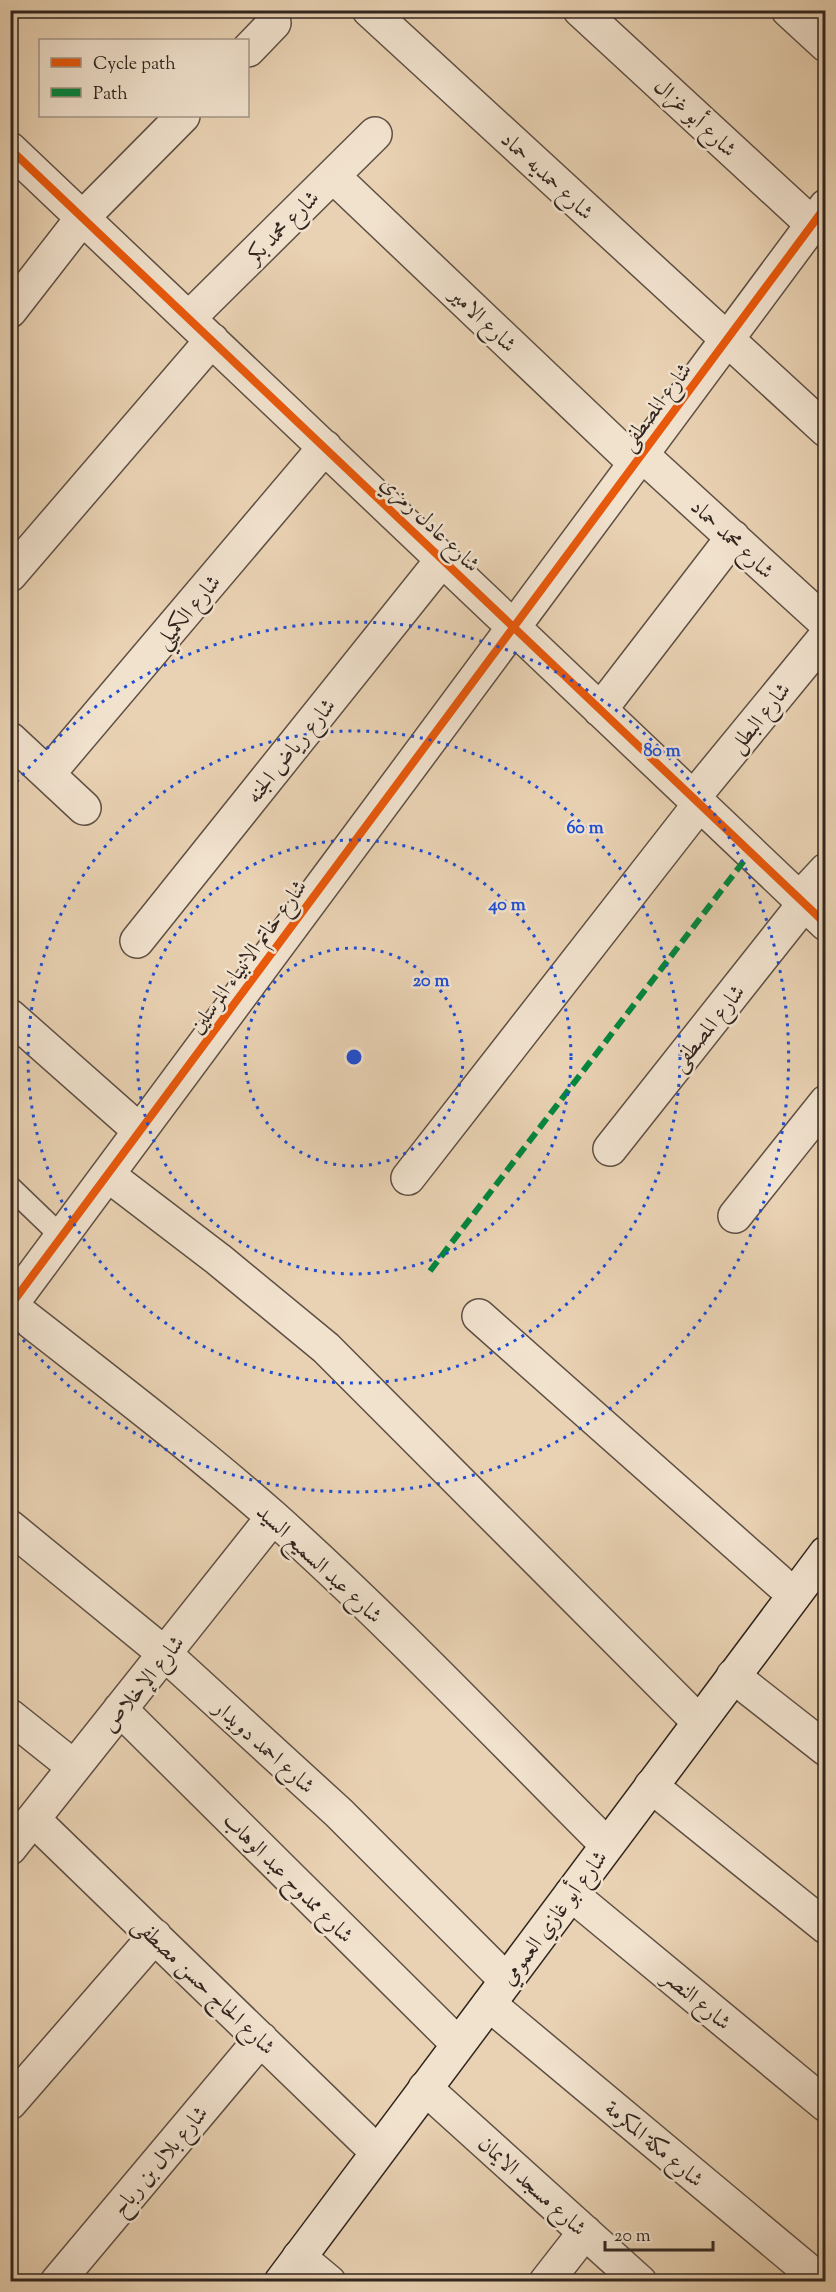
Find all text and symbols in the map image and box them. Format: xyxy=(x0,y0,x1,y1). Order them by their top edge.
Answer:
legend xyxy=(39,39,249,117)
text: Cycle path xyxy=(93,52,176,78)
street label: شارع أبو غزال xyxy=(645,71,744,166)
text: Path xyxy=(93,82,128,108)
street label: شارع حمديه حماد xyxy=(492,125,600,229)
street label: شارع محمد بكر xyxy=(239,184,328,274)
street label: شارع الامير xyxy=(440,280,523,361)
street label: شارع المصطفى xyxy=(614,357,701,459)
street label: شارع عادل رمزي xyxy=(372,469,486,581)
street label: شارع محمد حماد xyxy=(682,493,780,588)
street label: شارع الكميلي xyxy=(149,569,232,659)
street label: شارع البطل xyxy=(723,677,800,761)
street label: شارع رياض الجنه xyxy=(240,692,345,811)
text: 80 m xyxy=(643,739,681,765)
text: 60 m xyxy=(566,816,604,842)
street label: شارع خاتم الانبياء المرسلين xyxy=(182,874,317,1042)
text: 40 m xyxy=(487,893,526,919)
text: 20 m xyxy=(413,969,449,995)
street label: شارع المصطفى xyxy=(664,979,754,1079)
centre of rings xyxy=(344,1047,364,1067)
street label: شارع عبد السميع السيد xyxy=(247,1498,388,1633)
street label: شارع الإخلاص xyxy=(95,1629,194,1740)
street label: شارع احمد دويدار xyxy=(204,1692,321,1803)
street label: شارع ممدوح عبد الوهاب xyxy=(213,1806,360,1953)
street label: شارع أبو غازي العمومي xyxy=(492,1843,617,1993)
street label: شارع الحاج حسن مصطفى xyxy=(124,1911,281,2064)
street label: شارع النصر xyxy=(654,1962,737,2039)
street label: شارع مكة المكرمة xyxy=(597,2094,710,2196)
street label: شارع بلال بن رباح xyxy=(105,2100,218,2225)
street label: شارع مسجد الايمان xyxy=(469,2130,593,2245)
scale bar xyxy=(605,2214,713,2252)
text: 20 m xyxy=(614,2224,651,2250)

